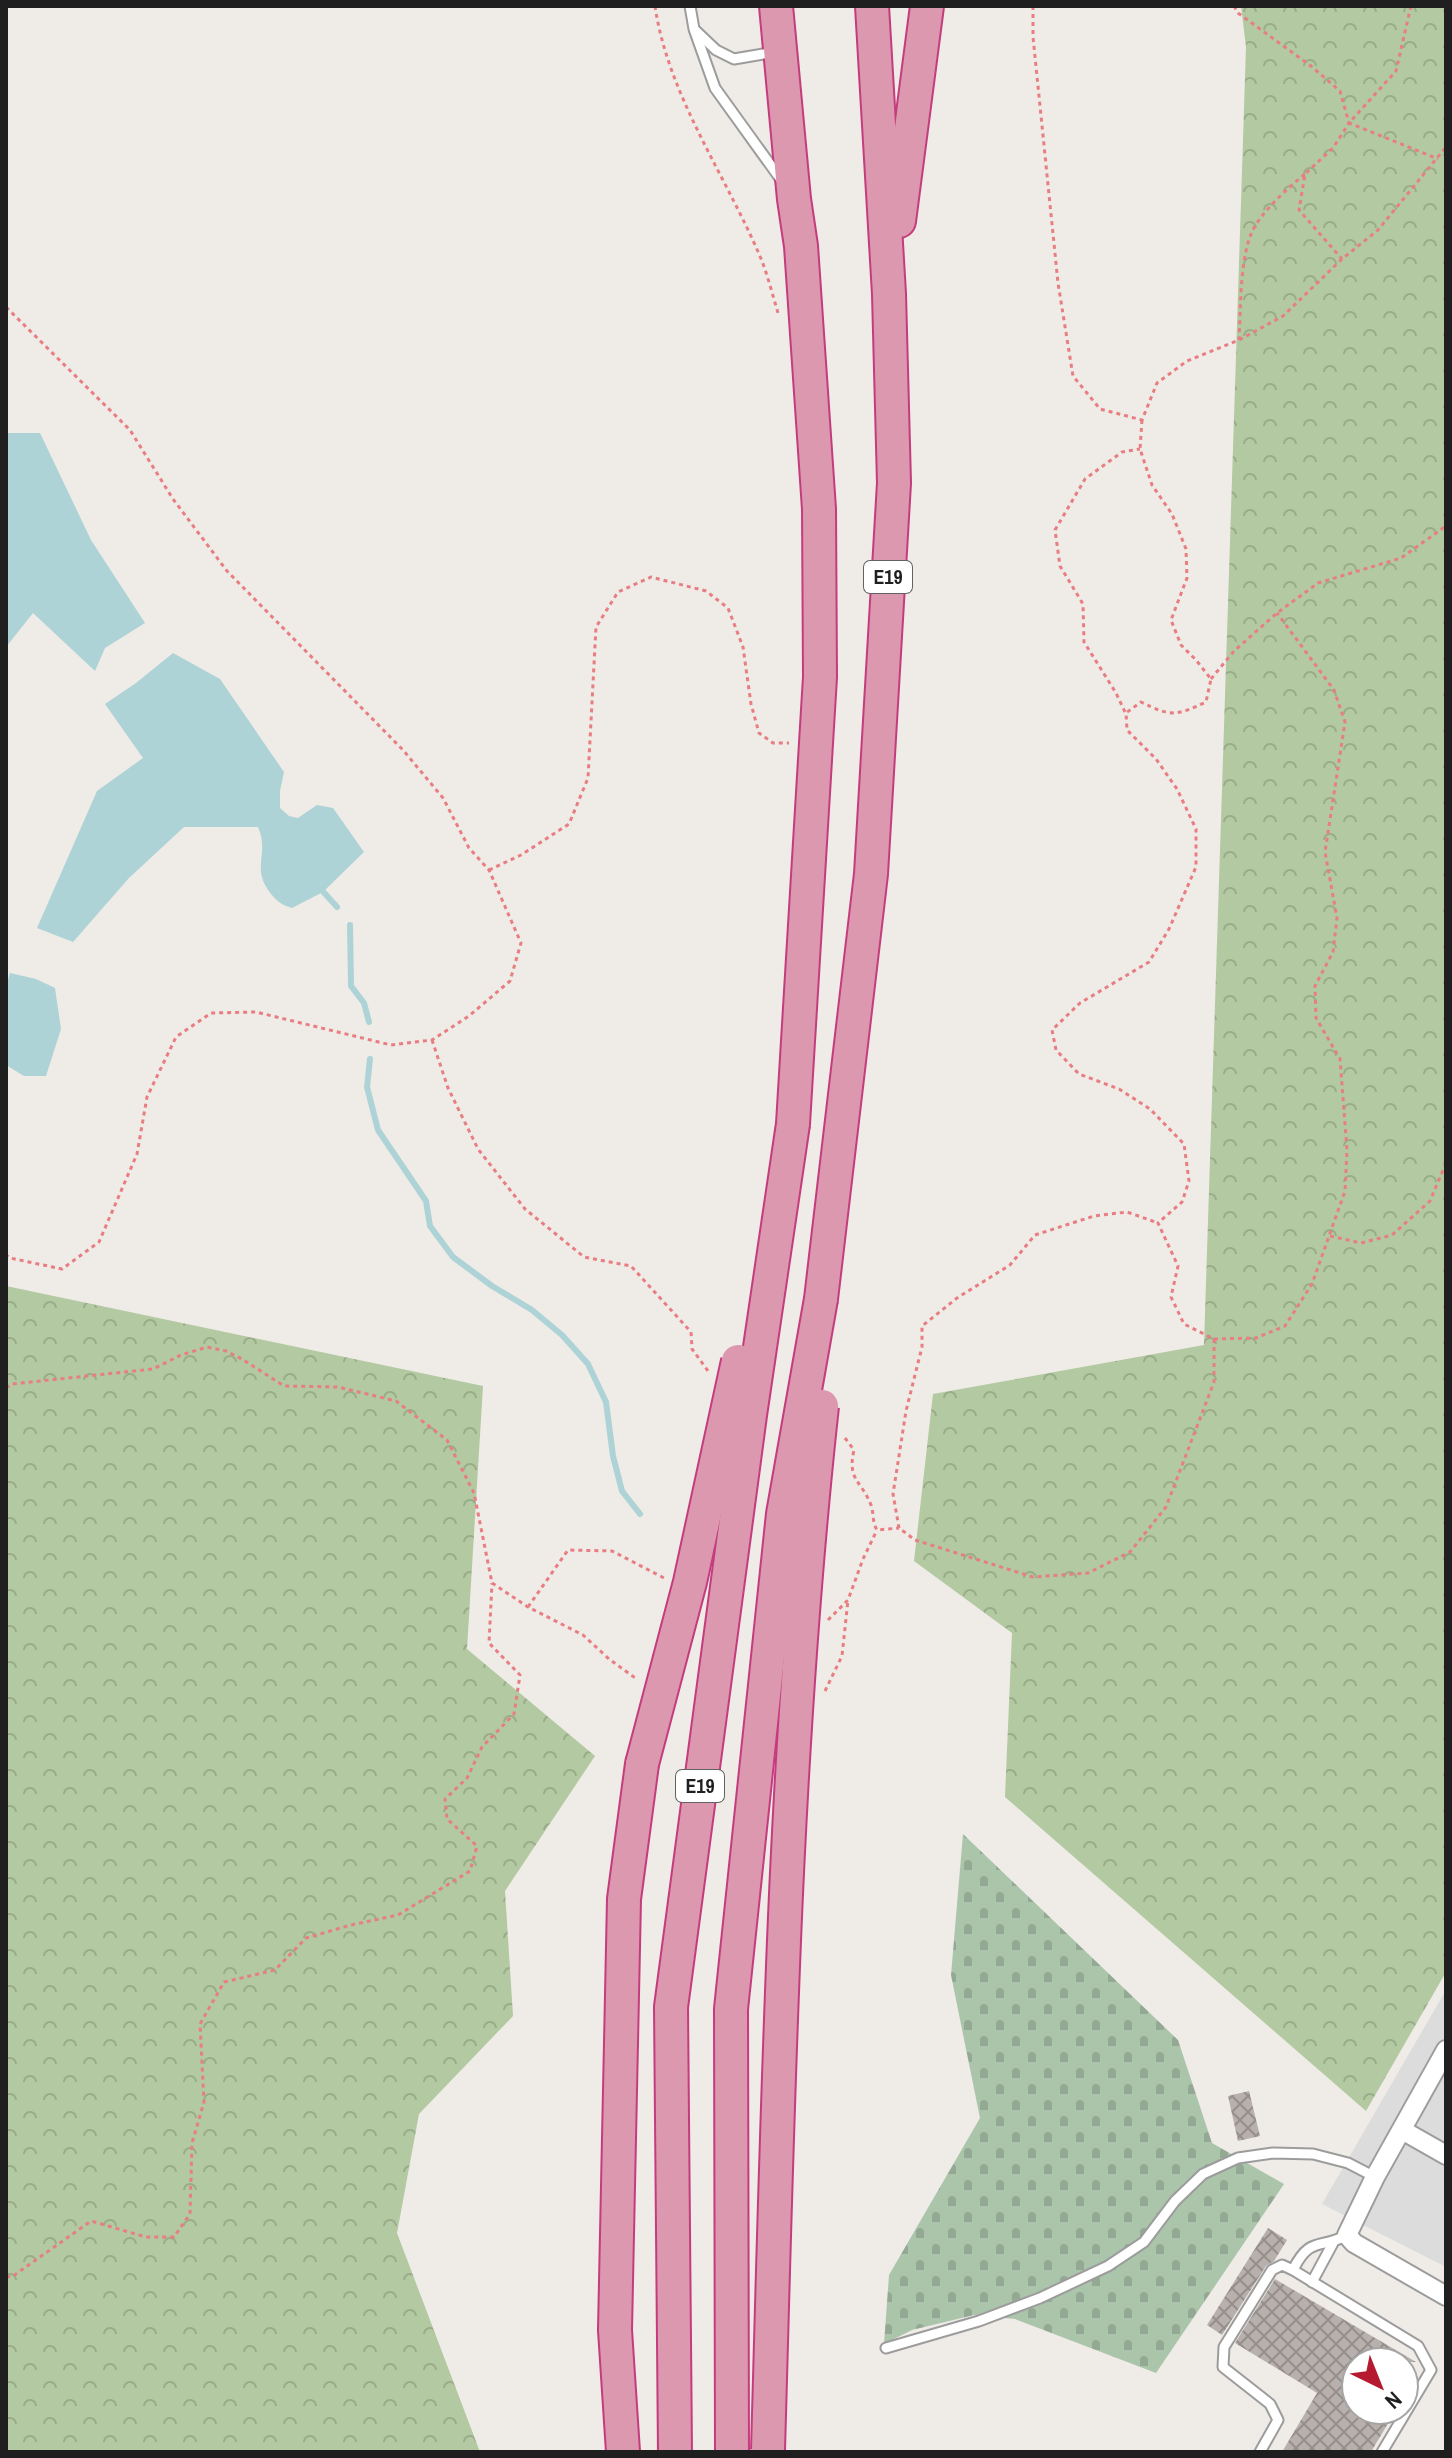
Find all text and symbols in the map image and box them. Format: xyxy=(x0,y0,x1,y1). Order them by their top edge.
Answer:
road number: E19 xyxy=(864,561,912,593)
road number: E19 xyxy=(676,1770,724,1802)
north arrow xyxy=(1340,2346,1420,2426)
text: N xyxy=(1379,2385,1409,2416)

